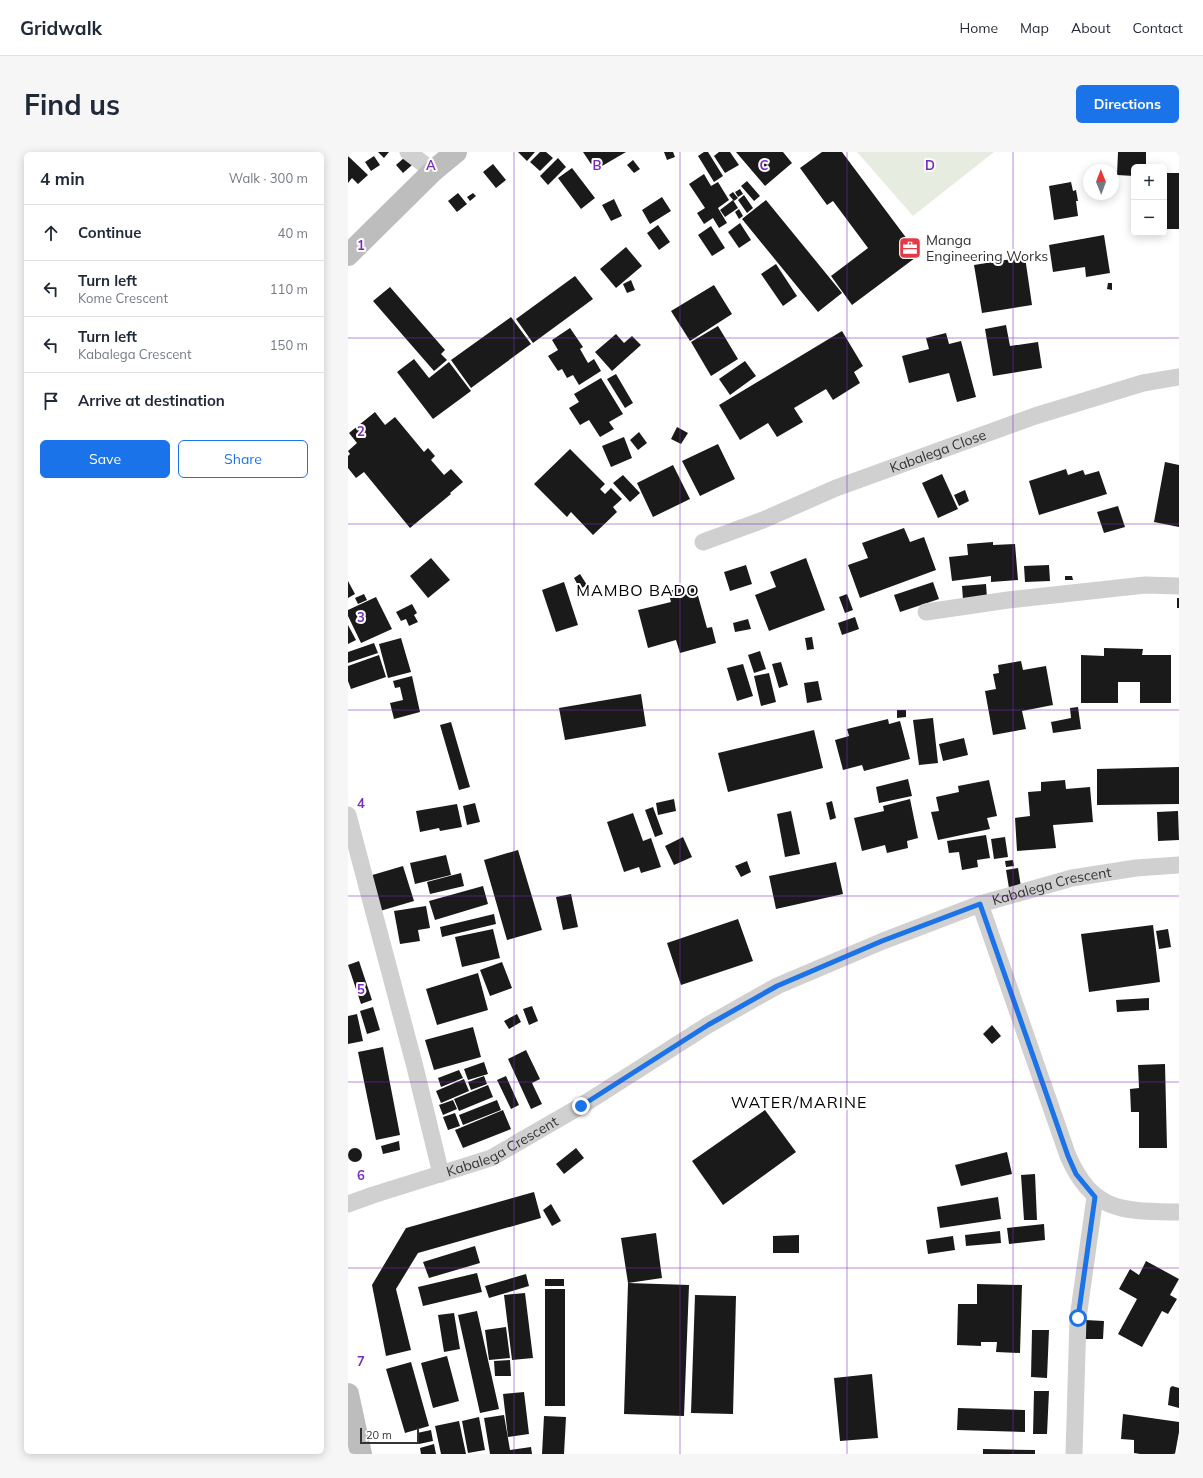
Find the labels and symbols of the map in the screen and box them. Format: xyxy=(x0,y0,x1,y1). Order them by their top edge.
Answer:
text: A xyxy=(426,157,436,173)
text: B xyxy=(593,157,602,173)
text: C xyxy=(760,157,769,173)
text: D xyxy=(925,157,935,173)
north arrow xyxy=(1083,164,1119,200)
place label: Manga Engineering Works xyxy=(926,231,1048,265)
office icon: Manga Engineering Works xyxy=(897,235,923,261)
text: 1 xyxy=(357,237,365,253)
text: 2 xyxy=(357,423,365,439)
street label: Kabalega Close xyxy=(887,425,989,477)
district label: MAMBO BADO xyxy=(576,580,700,600)
text: 3 xyxy=(357,609,365,625)
text: 4 xyxy=(357,795,365,811)
street label: Kabalega Crescent xyxy=(990,863,1113,909)
text: 5 xyxy=(357,981,365,997)
district label: WATER/MARINE xyxy=(731,1092,867,1112)
route end xyxy=(572,1097,590,1115)
street label: Kabalega Crescent xyxy=(444,1112,561,1180)
text: 6 xyxy=(357,1167,365,1183)
route start xyxy=(1069,1309,1087,1327)
text: 7 xyxy=(357,1353,365,1369)
scale bar xyxy=(360,1426,419,1445)

